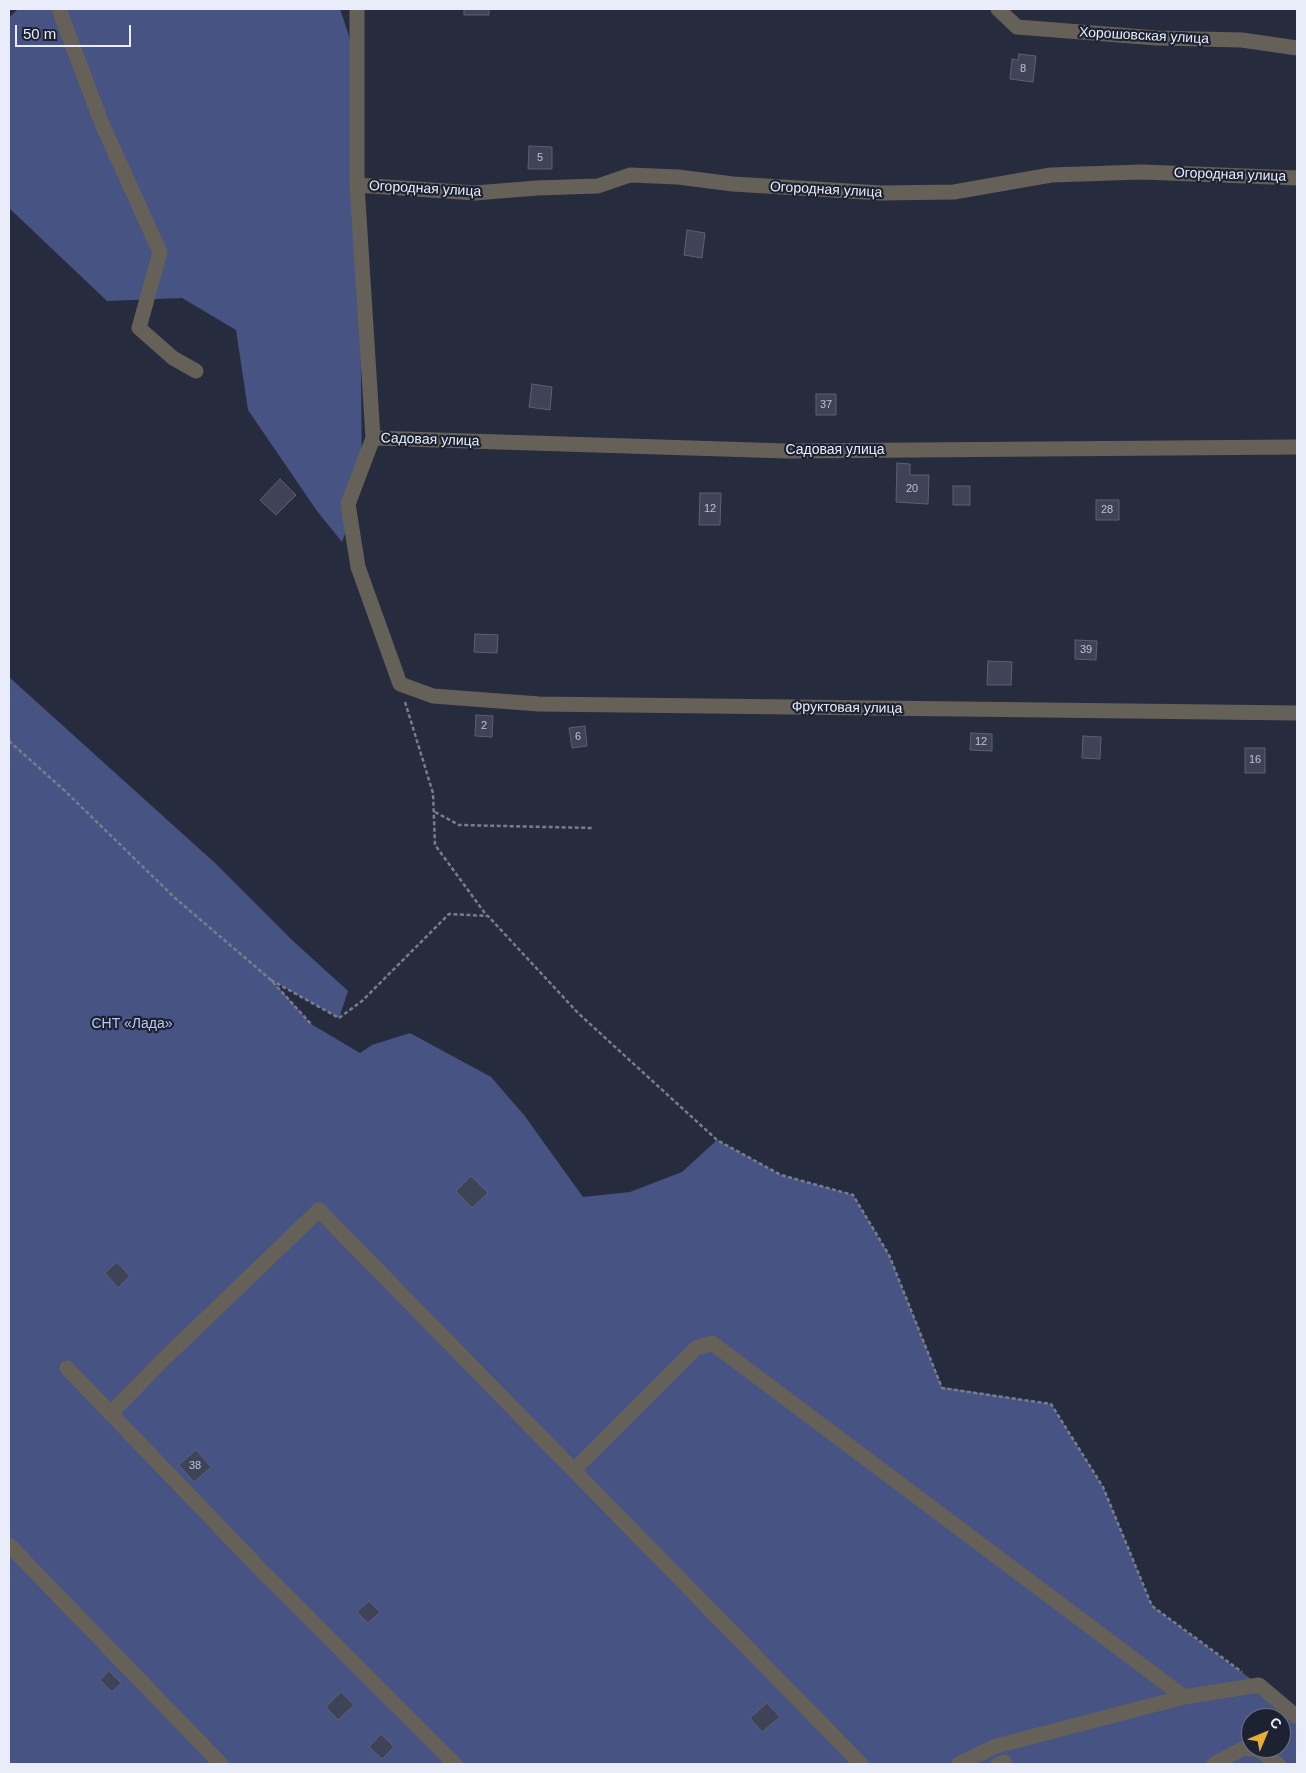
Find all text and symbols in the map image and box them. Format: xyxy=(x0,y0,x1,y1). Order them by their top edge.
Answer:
scale bar xyxy=(18,15,134,47)
street label: Хорошовская улица xyxy=(1079,24,1209,48)
text: 50 m xyxy=(23,25,56,42)
house number: 8 xyxy=(1020,62,1026,76)
house number: 5 xyxy=(537,151,543,165)
street label: Огородная улица xyxy=(1174,165,1286,185)
street label: Огородная улица xyxy=(368,178,482,200)
street label: Огородная улица xyxy=(769,179,883,201)
house number: 37 xyxy=(820,398,832,412)
street label: Садовая улица xyxy=(380,430,480,450)
street label: Садовая улица xyxy=(785,442,885,458)
house number: 20 xyxy=(906,482,918,496)
house number: 12 xyxy=(704,502,716,516)
house number: 28 xyxy=(1101,503,1113,517)
house number: 39 xyxy=(1080,643,1092,657)
street label: Фруктовая улица xyxy=(792,699,902,717)
house number: 2 xyxy=(481,719,487,733)
house number: 6 xyxy=(575,730,581,744)
house number: 12 xyxy=(975,735,987,749)
house number: 16 xyxy=(1249,753,1261,767)
park label: СНТ «Лада» xyxy=(91,1016,173,1032)
house number: 38 xyxy=(189,1459,201,1473)
north arrow xyxy=(1241,1708,1291,1758)
text: С xyxy=(1267,1714,1285,1732)

